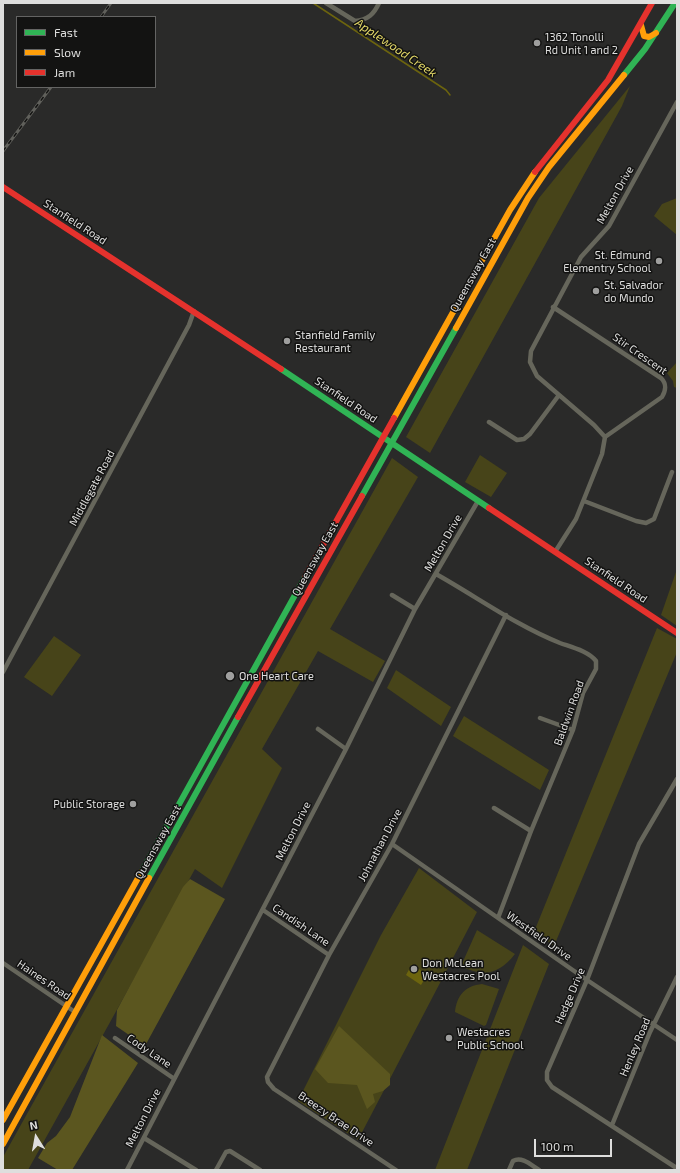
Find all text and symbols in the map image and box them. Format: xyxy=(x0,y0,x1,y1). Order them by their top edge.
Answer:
water label: Applewood Creek xyxy=(353,15,439,81)
legend xyxy=(16,16,156,88)
text: Fast xyxy=(54,25,77,39)
place label: 1362 Tonolli Rd Unit 1 and 2 xyxy=(545,30,618,56)
marker: 1362 Tonolli Rd Unit 1 and 2 xyxy=(532,38,542,48)
text: Slow xyxy=(54,45,81,59)
text: Jam xyxy=(54,65,75,79)
street label: Melton Drive xyxy=(594,164,636,226)
street label: Stanfield Road xyxy=(41,197,109,247)
street label: Queensway East xyxy=(447,236,499,314)
place label: St. Edmund Elementry School xyxy=(563,248,651,274)
marker: St. Edmund Elementry School xyxy=(654,256,664,266)
place label: St. Salvador do Mundo xyxy=(604,278,663,304)
marker: St. Salvador do Mundo xyxy=(591,286,601,296)
place label: Stanfield Family Restaurant xyxy=(295,328,375,354)
street label: Stir Crescent xyxy=(610,330,670,378)
marker: Stanfield Family Restaurant xyxy=(282,336,292,346)
street label: Stanfield Road xyxy=(312,374,380,426)
street label: Middlegate Road xyxy=(66,448,118,528)
street label: Melton Drive xyxy=(421,512,465,574)
street label: Queensway East xyxy=(289,520,341,598)
street label: Stanfield Road xyxy=(582,554,650,606)
place label: One Heart Care xyxy=(239,669,314,683)
marker: One Heart Care xyxy=(224,670,236,682)
street label: Baldwin Road xyxy=(551,679,587,747)
place label: Public Storage xyxy=(53,797,125,811)
marker: Public Storage xyxy=(128,799,138,809)
street label: Melton Drive xyxy=(273,799,313,863)
street label: Queensway East xyxy=(132,803,184,881)
street label: Johnathan Drive xyxy=(355,806,405,884)
street label: Candish Lane xyxy=(270,901,332,949)
street label: Westfield Drive xyxy=(504,909,574,963)
place label: Don McLean Westacres Pool xyxy=(422,956,500,982)
street label: Haines Road xyxy=(15,957,73,1003)
marker: Don McLean Westacres Pool xyxy=(409,964,419,974)
street label: Hedge Drive xyxy=(552,966,588,1026)
street label: Henley Road xyxy=(617,1016,653,1078)
place label: Westacres Public School xyxy=(457,1025,524,1051)
street label: Cody Lane xyxy=(124,1031,174,1071)
marker: Westacres Public School xyxy=(444,1033,454,1043)
street label: Melton Drive xyxy=(123,1086,163,1150)
street label: Breezy Brae Drive xyxy=(296,1089,376,1149)
north arrow xyxy=(16,1117,56,1157)
text: N xyxy=(28,1118,39,1132)
scale bar xyxy=(536,1131,614,1157)
text: 100 m xyxy=(541,1139,573,1153)

